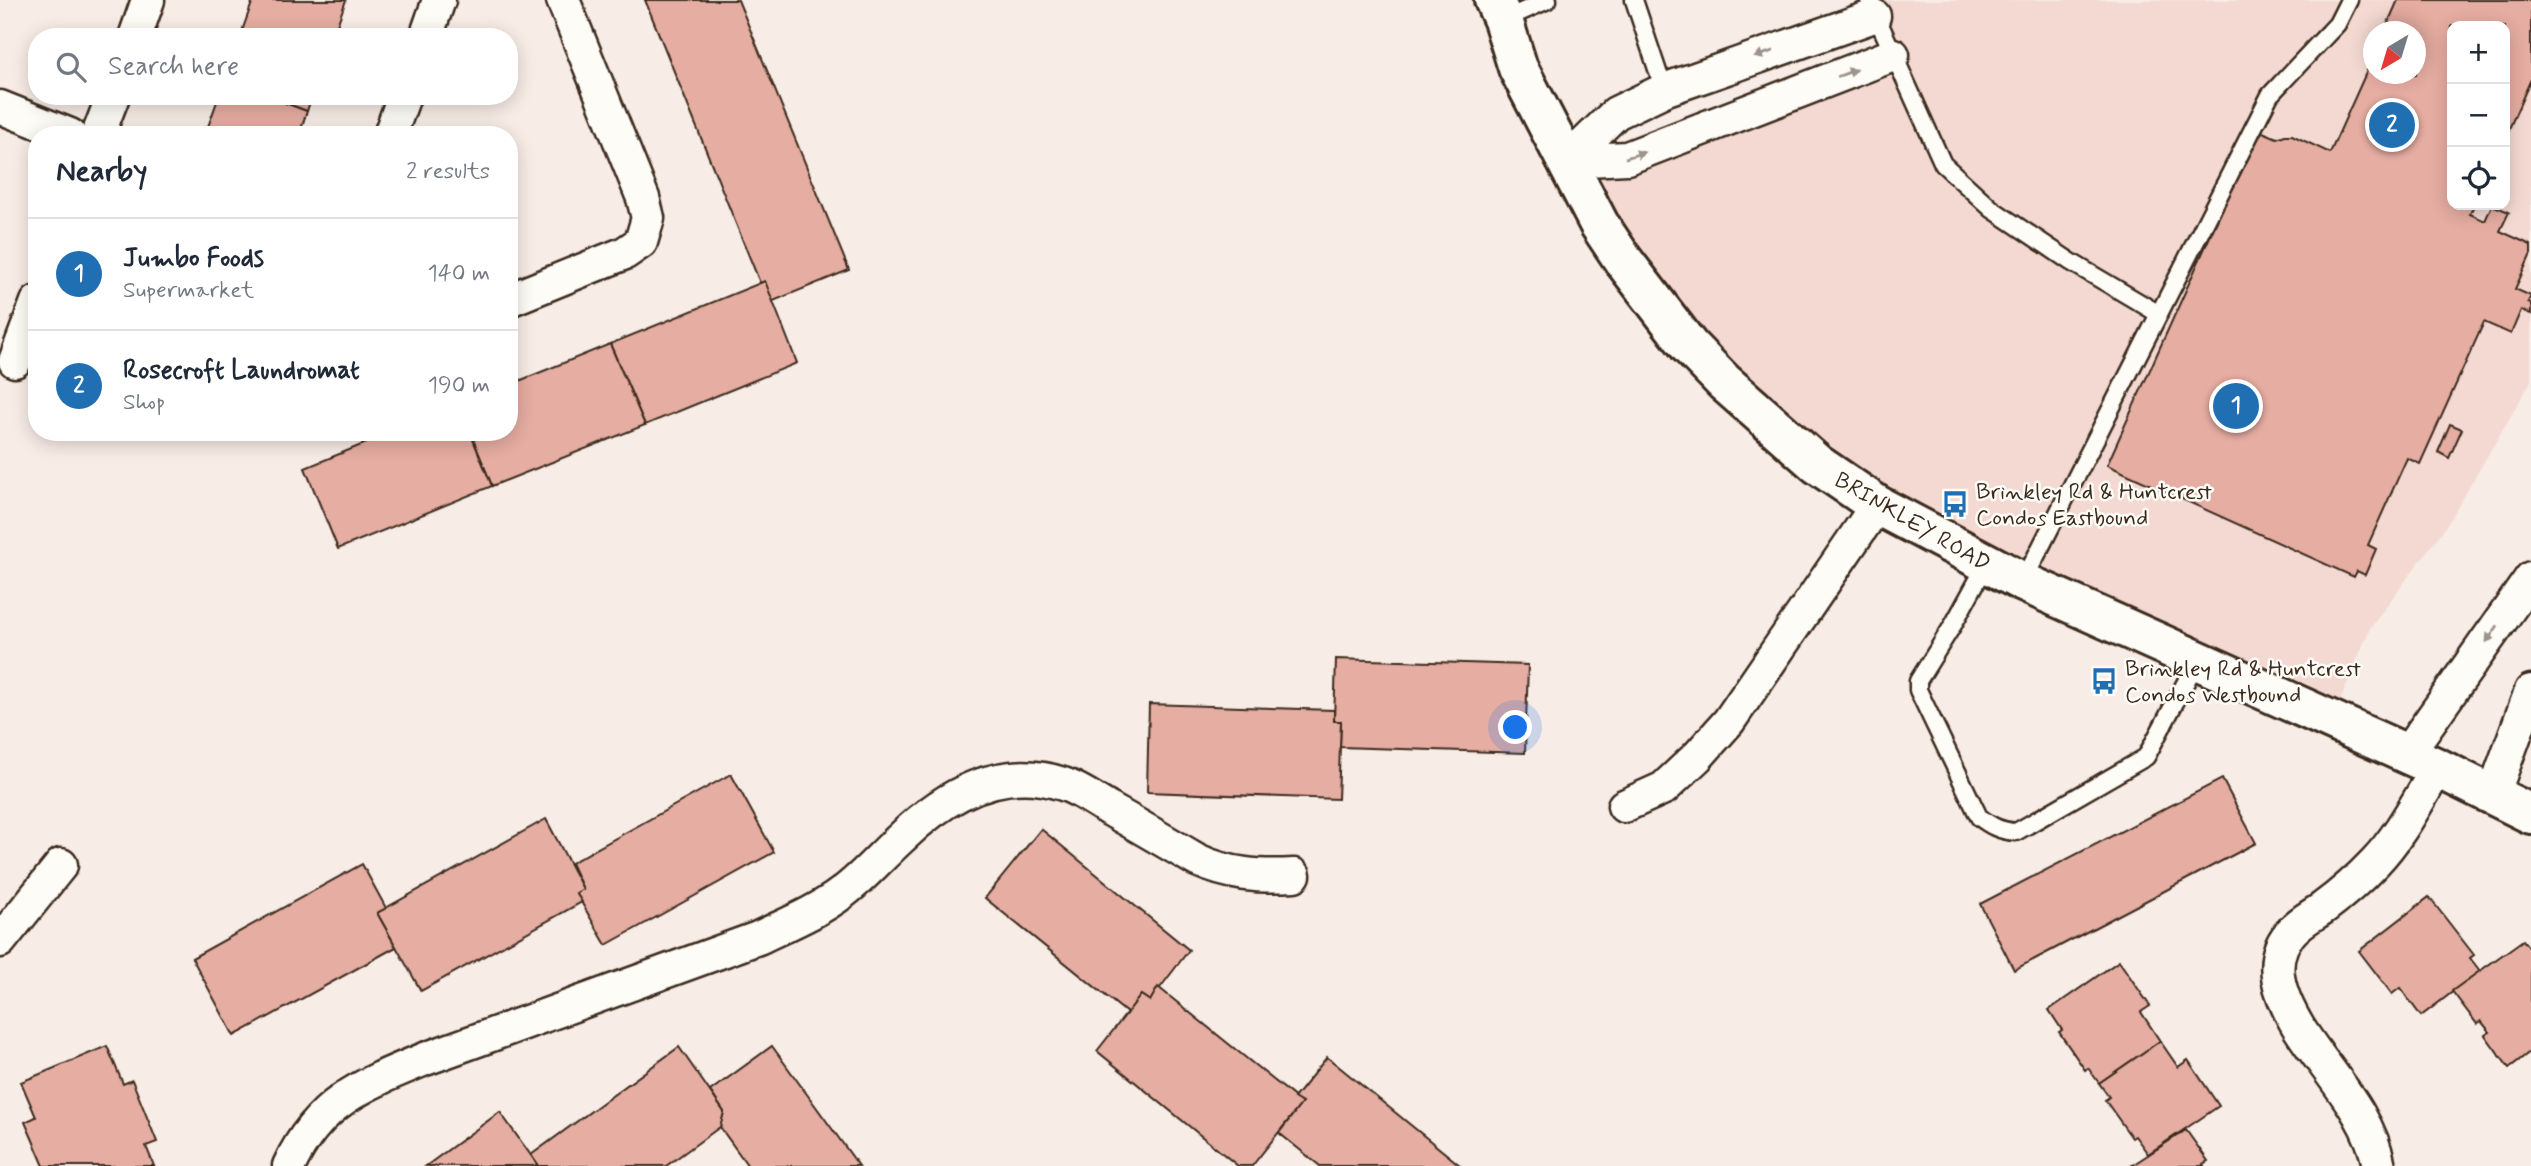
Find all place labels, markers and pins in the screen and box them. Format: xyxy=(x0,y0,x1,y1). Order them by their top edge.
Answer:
pin: 2 xyxy=(2369,99,2415,151)
pin: 1 xyxy=(2213,380,2259,432)
place label: Brinkley Rd & Huntcrest Condos Eastbound xyxy=(1976,478,2212,534)
bus stop icon: Brinkley Rd & Huntcrest Condos Eastbound xyxy=(1940,489,1970,519)
place label: Brinkley Rd & Huntcrest Condos Westbound xyxy=(2125,655,2361,711)
bus stop icon: Brinkley Rd & Huntcrest Condos Westbound xyxy=(2089,666,2119,696)

